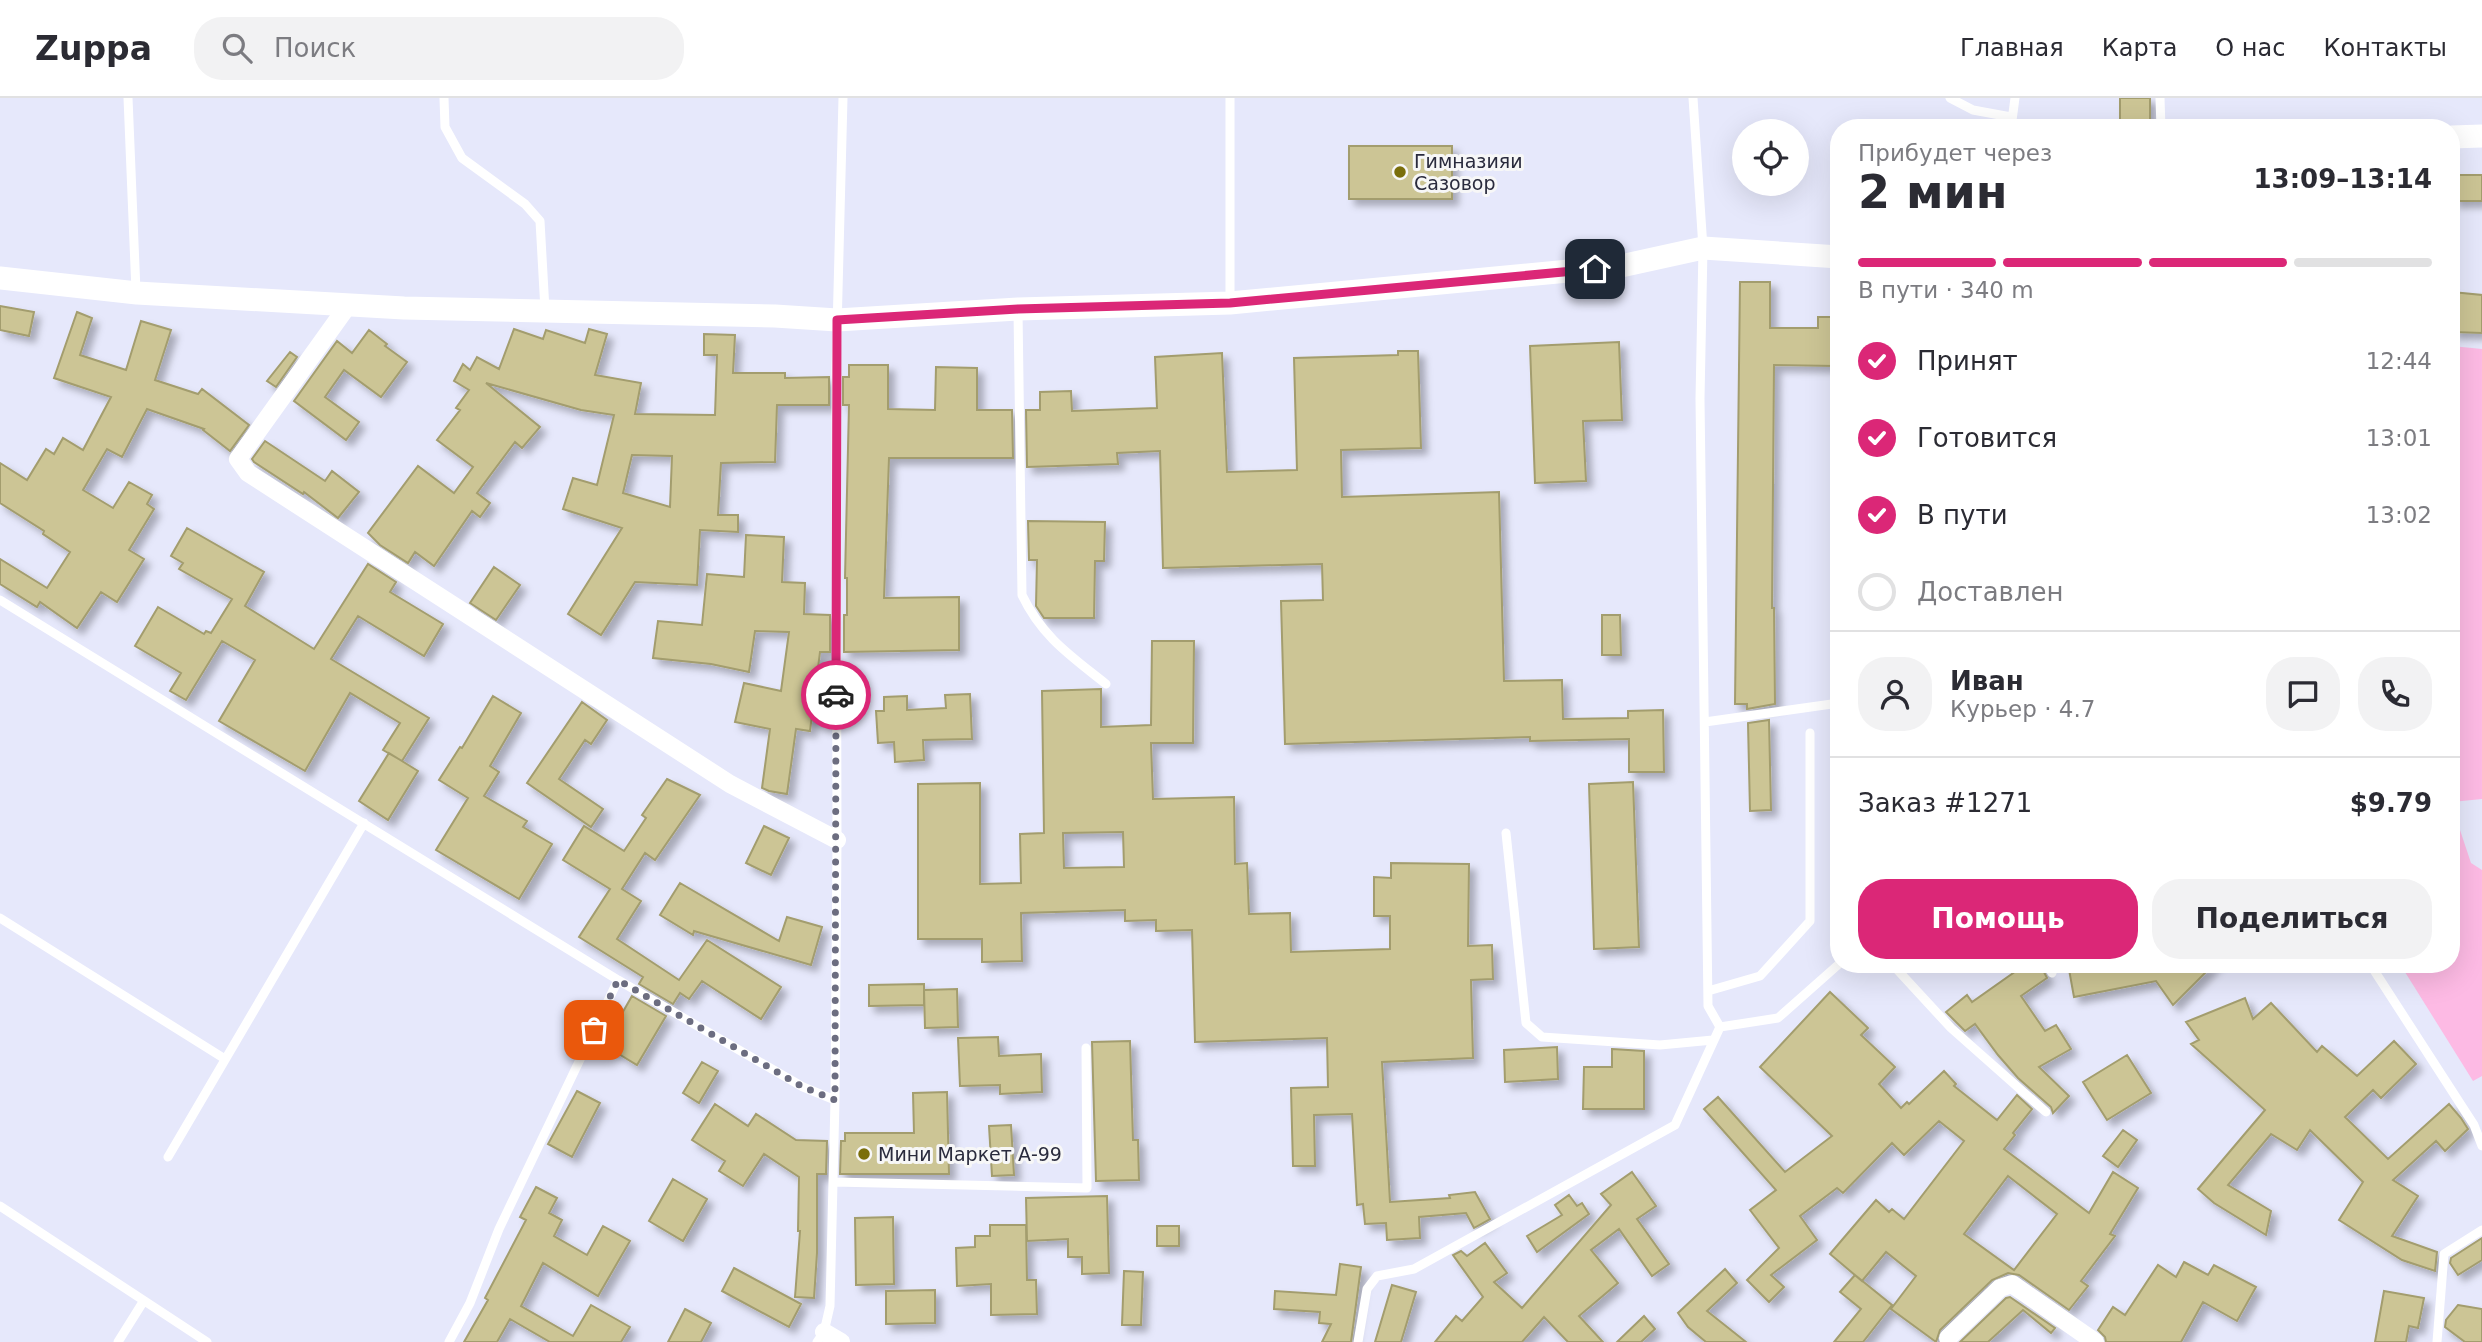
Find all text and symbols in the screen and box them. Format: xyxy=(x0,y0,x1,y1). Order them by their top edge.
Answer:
search box xyxy=(194,17,684,80)
text: Zuppa xyxy=(35,29,152,68)
icon: search xyxy=(218,29,256,67)
text: Поиск xyxy=(274,33,356,63)
text: Главная xyxy=(1960,34,2064,62)
text: Карта xyxy=(2102,34,2177,62)
text: О нас xyxy=(2215,34,2285,62)
text: Контакты xyxy=(2323,34,2447,62)
map controls xyxy=(1732,119,1809,196)
button: locate xyxy=(1732,119,1809,196)
text: Прибудет через xyxy=(1858,140,2052,166)
place label: Гимназияи Сазовор xyxy=(1414,150,1523,194)
marker: Гимназияи Сазовор xyxy=(1392,164,1408,180)
text: 13:09–13:14 xyxy=(2253,164,2432,194)
text: 2 мин xyxy=(1858,165,2008,219)
pin xyxy=(1565,239,1625,299)
icon: home xyxy=(1576,250,1614,288)
text: В пути · 340 m xyxy=(1858,277,2034,303)
icon: check xyxy=(1858,342,1896,380)
text: Принят xyxy=(1917,346,2018,376)
text: 12:44 xyxy=(2366,348,2432,374)
icon: check xyxy=(1858,419,1896,457)
text: Готовится xyxy=(1917,423,2057,453)
text: 13:01 xyxy=(2366,425,2432,451)
icon: check xyxy=(1858,496,1896,534)
text: В пути xyxy=(1917,500,2008,530)
text: 13:02 xyxy=(2366,502,2432,528)
text: Доставлен xyxy=(1917,577,2064,607)
button: person xyxy=(1858,657,1932,731)
button: chat xyxy=(2266,657,2340,731)
button: phone xyxy=(2358,657,2432,731)
courier xyxy=(801,660,871,730)
text: Иван xyxy=(1950,666,2024,696)
icon: car xyxy=(817,676,855,714)
text: Курьер · 4.7 xyxy=(1950,696,2095,722)
text: Заказ #1271 xyxy=(1858,788,2032,818)
text: $9.79 xyxy=(2350,788,2432,818)
button: Помощь xyxy=(1858,879,2138,959)
button: Поделиться xyxy=(2152,879,2432,959)
pin xyxy=(564,1000,624,1060)
icon: bag xyxy=(575,1011,613,1049)
place label: Мини Маркет А-99 xyxy=(878,1143,1062,1165)
marker: Мини Маркет А-99 xyxy=(856,1146,872,1162)

